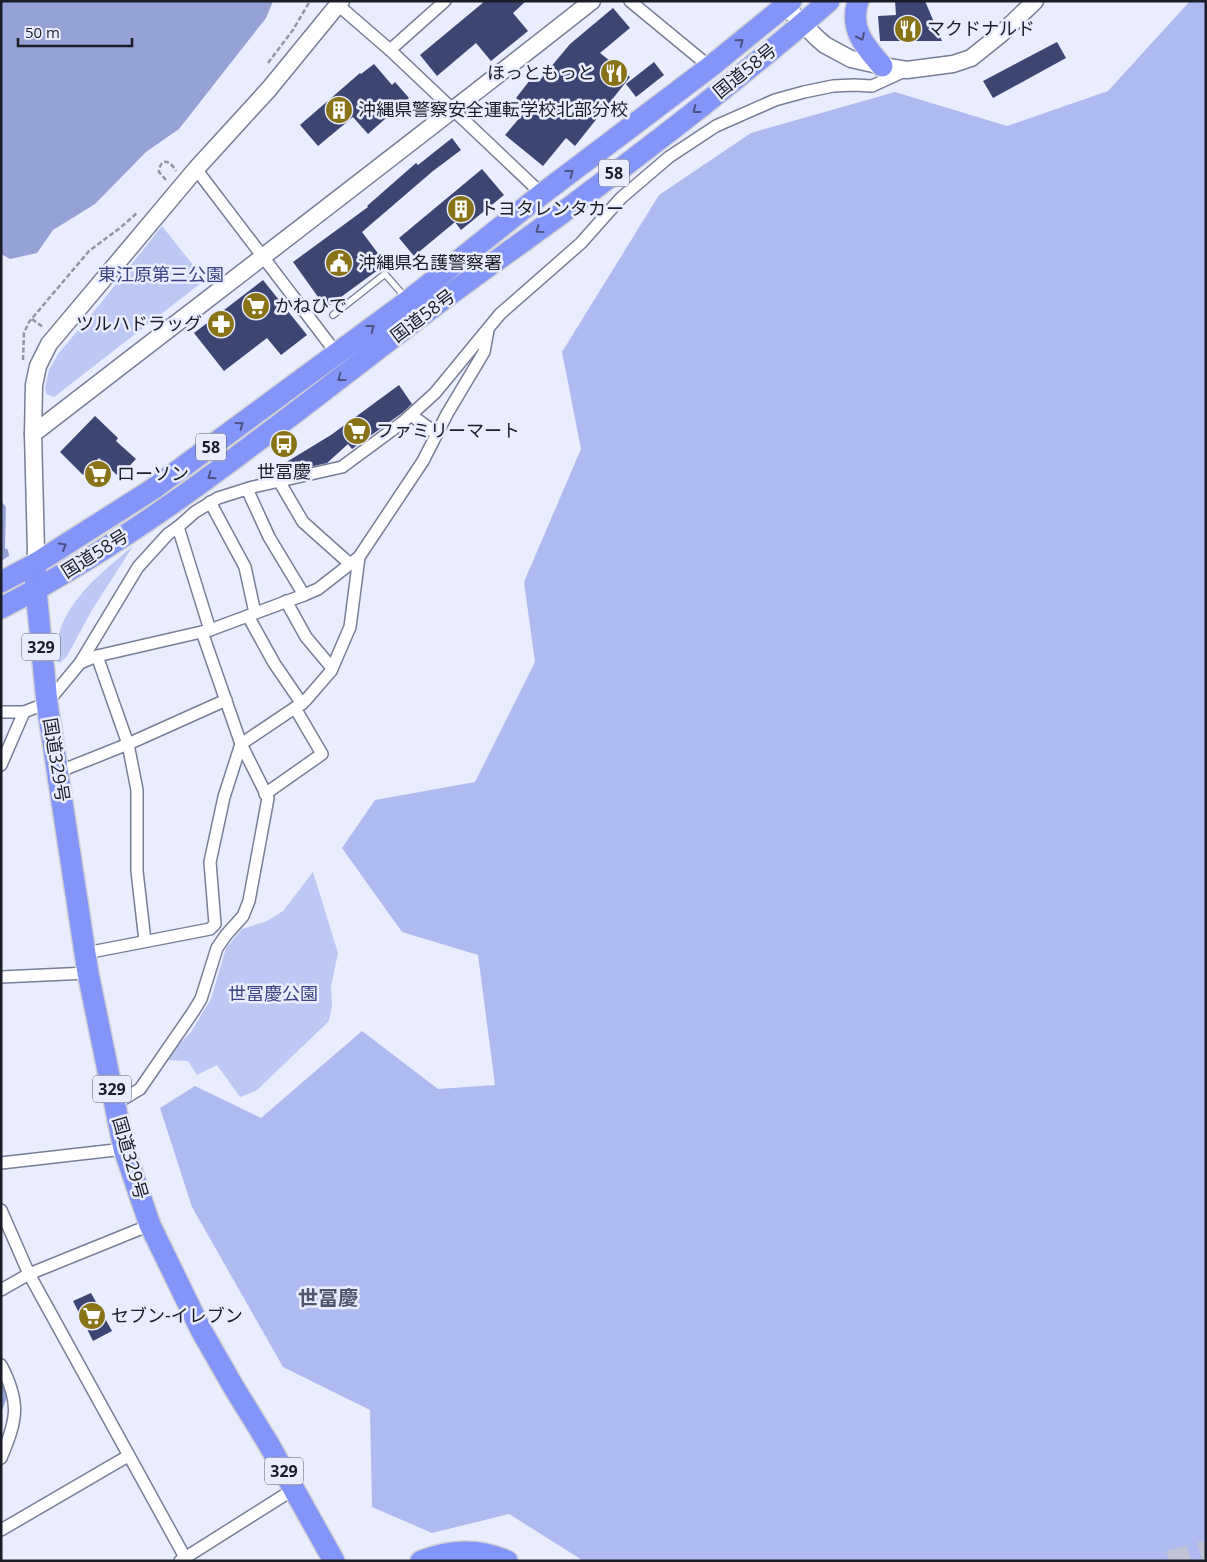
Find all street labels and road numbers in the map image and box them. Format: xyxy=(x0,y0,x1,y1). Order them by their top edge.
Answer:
street label: 国道58号 xyxy=(708,37,781,103)
road number: 58 xyxy=(599,160,629,187)
street label: 国道58号 xyxy=(385,283,459,347)
road number: 58 xyxy=(196,434,226,461)
street label: 国道58号 xyxy=(56,523,132,583)
road number: 329 xyxy=(22,634,60,660)
street label: 国道329号 xyxy=(38,716,75,804)
road number: 329 xyxy=(93,1076,131,1102)
street label: 国道329号 xyxy=(108,1114,154,1202)
road number: 329 xyxy=(265,1458,303,1484)

